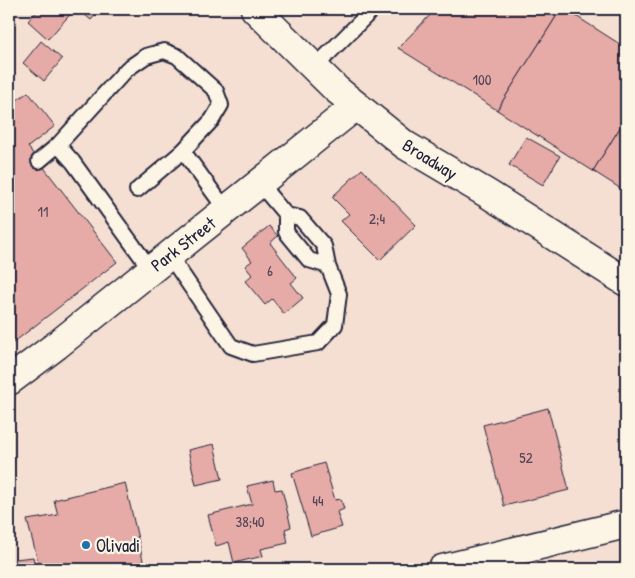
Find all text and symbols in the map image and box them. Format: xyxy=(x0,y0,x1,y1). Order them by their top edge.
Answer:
house number: 100 xyxy=(473,69,492,90)
street label: Broadway xyxy=(398,132,463,186)
house number: 11 xyxy=(38,201,48,222)
house number: 2;4 xyxy=(369,208,385,229)
street label: Park Street xyxy=(145,210,221,277)
house number: 6 xyxy=(267,260,273,281)
house number: 52 xyxy=(519,447,533,468)
house number: 44 xyxy=(312,490,324,511)
house number: 38;40 xyxy=(235,511,265,532)
place label: Olivadi xyxy=(96,533,140,558)
marker: Olivadi xyxy=(80,539,92,551)

